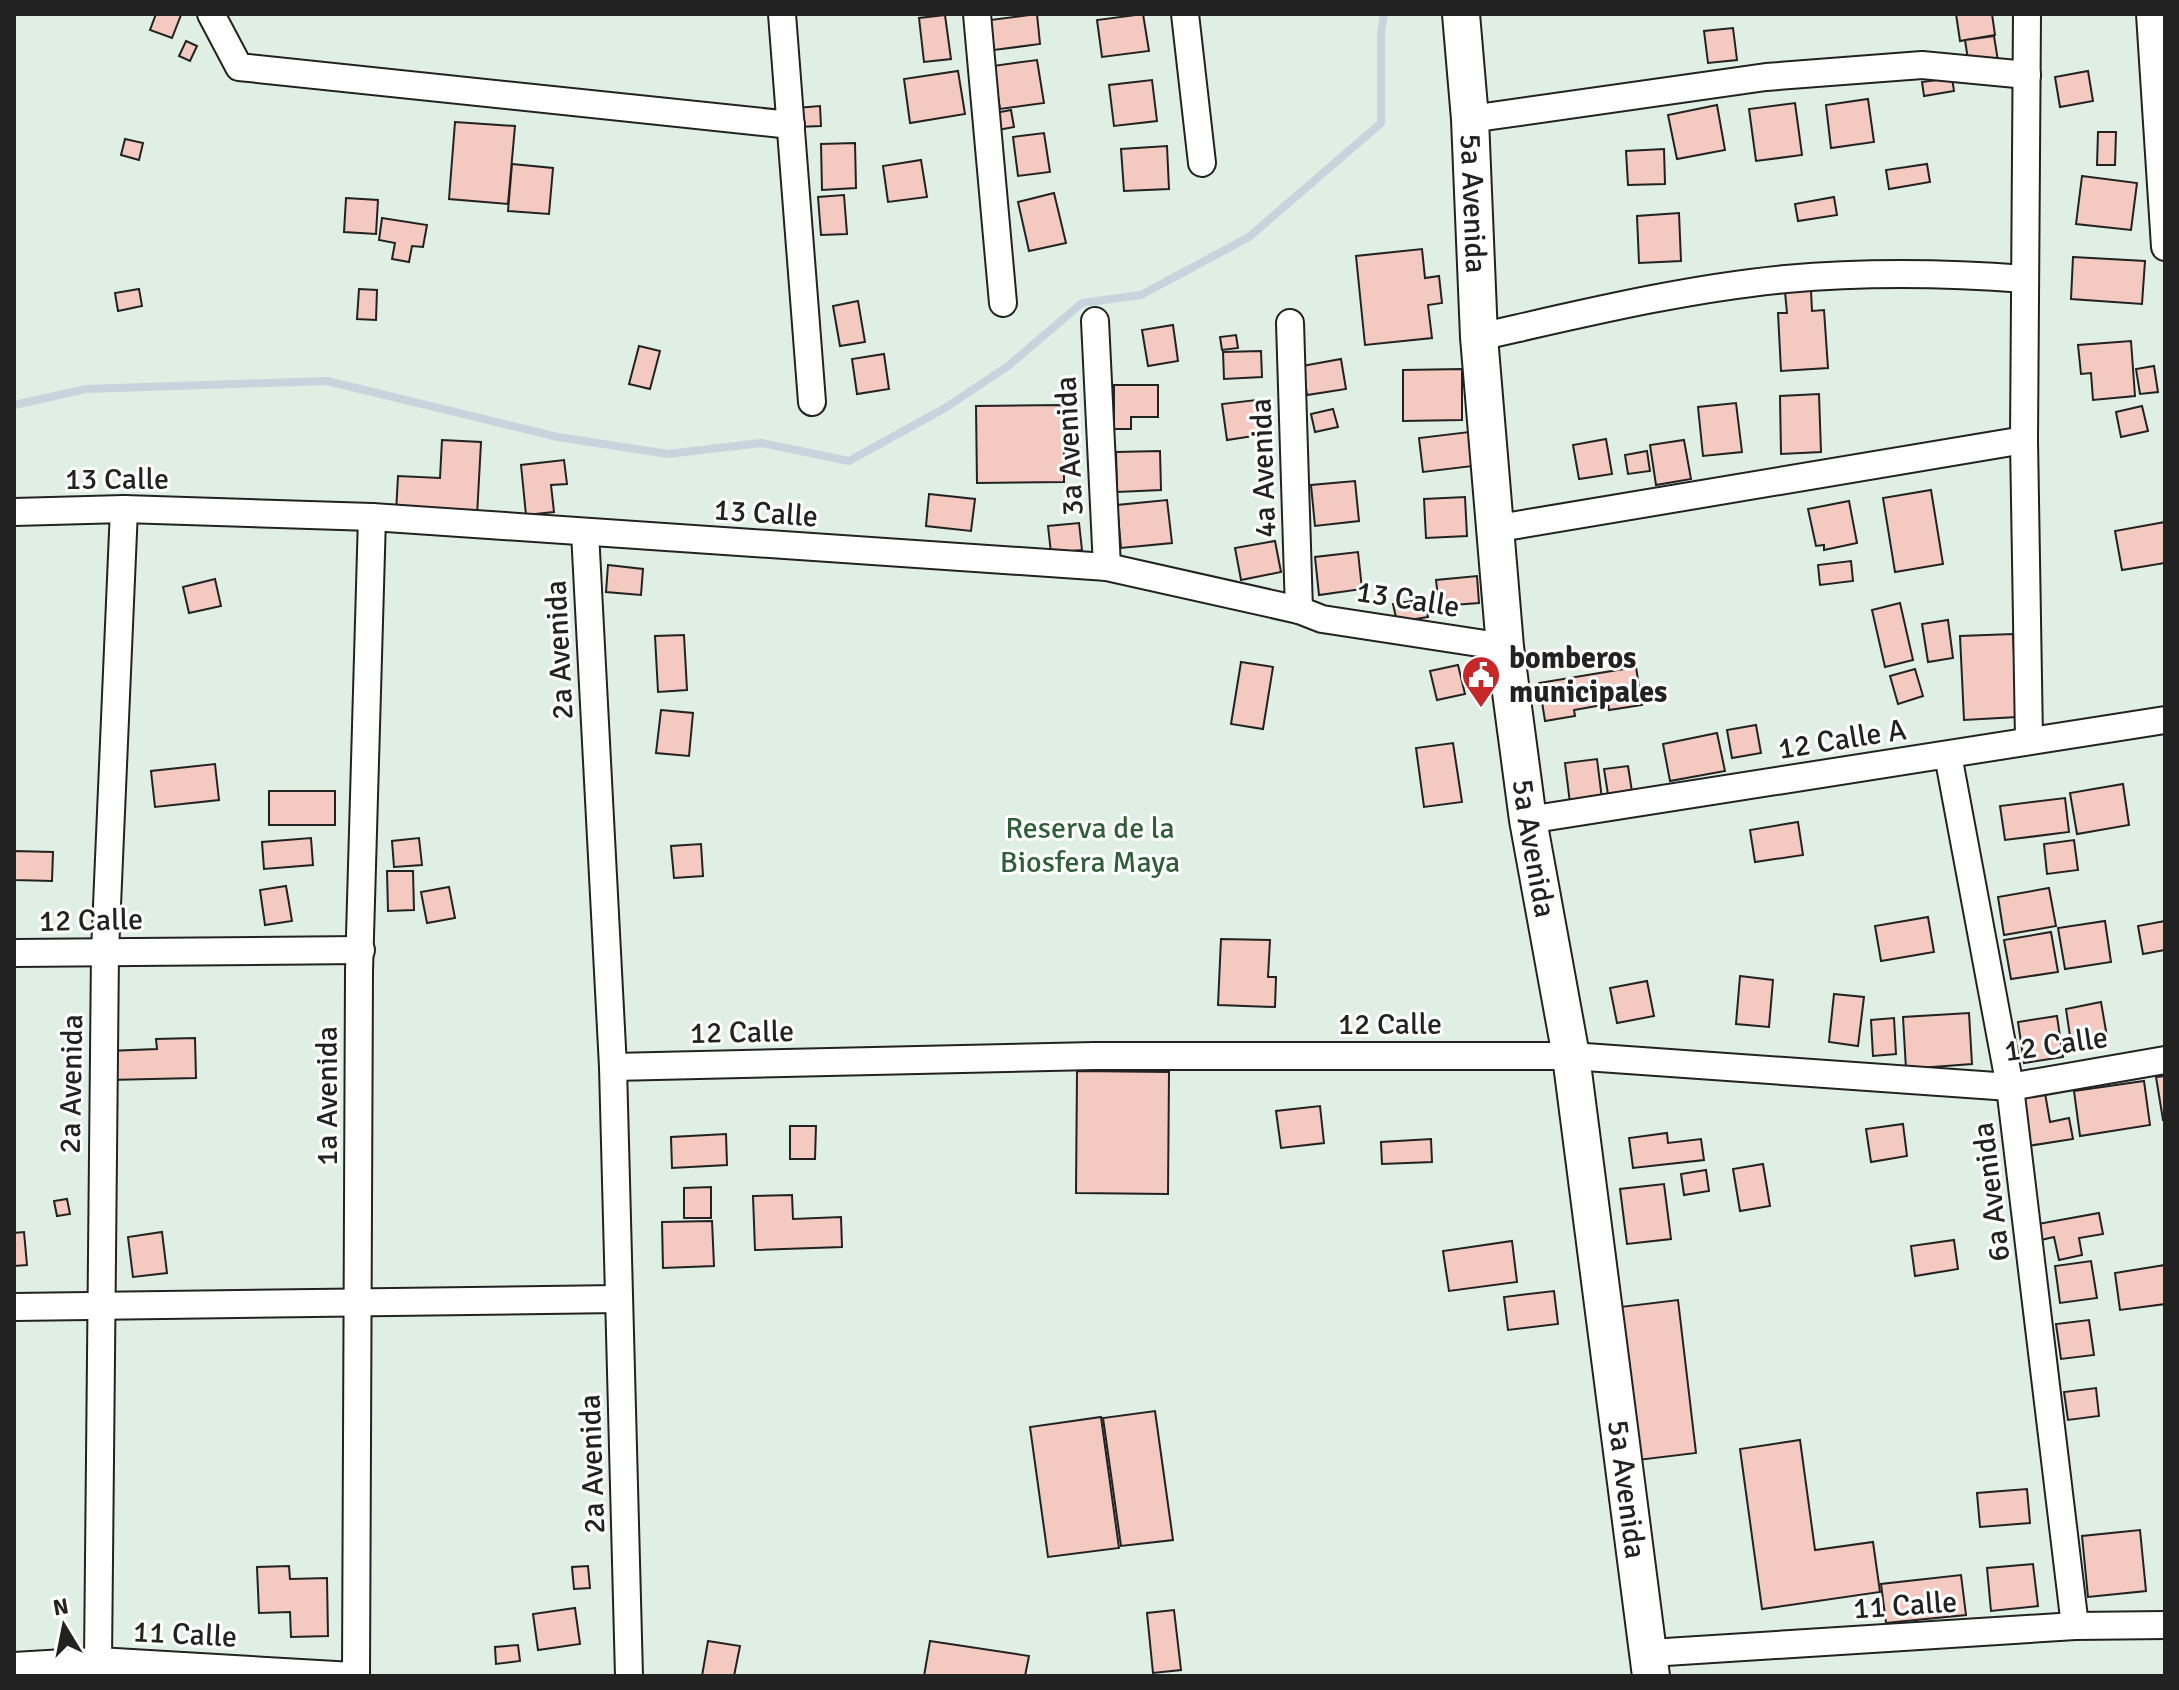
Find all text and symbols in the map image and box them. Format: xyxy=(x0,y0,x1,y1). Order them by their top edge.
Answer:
street label: 5a Avenida xyxy=(1452,133,1494,274)
street label: 3a Avenida xyxy=(1047,375,1092,517)
street label: 4a Avenida xyxy=(1243,398,1284,538)
street label: 13 Calle xyxy=(65,461,169,498)
street label: 13 Calle xyxy=(713,491,819,536)
street label: 13 Calle xyxy=(1354,573,1462,626)
street label: 2a Avenida xyxy=(537,579,582,721)
place label: bomberos municipales xyxy=(1509,640,1667,711)
public building icon: bomberos municipales xyxy=(1460,654,1502,709)
street label: 12 Calle A xyxy=(1775,711,1909,768)
street label: 5a Avenida xyxy=(1504,777,1563,921)
park label: Reserva de la Biosfera Maya xyxy=(1000,810,1180,881)
street label: 12 Calle xyxy=(39,901,143,940)
street label: 12 Calle xyxy=(1338,1006,1442,1043)
street label: 12 Calle xyxy=(690,1013,794,1052)
street label: 2a Avenida xyxy=(52,1014,91,1154)
street label: 12 Calle xyxy=(2002,1019,2110,1070)
street label: 1a Avenida xyxy=(309,1026,346,1166)
street label: 6a Avenida xyxy=(1965,1120,2018,1264)
street label: 2a Avenida xyxy=(572,1394,613,1534)
street label: 5a Avenida xyxy=(1599,1418,1654,1561)
street label: 11 Calle xyxy=(1852,1583,1958,1628)
north arrow xyxy=(24,1586,104,1666)
text: N xyxy=(51,1592,70,1621)
street label: 11 Calle xyxy=(132,1613,238,1656)

